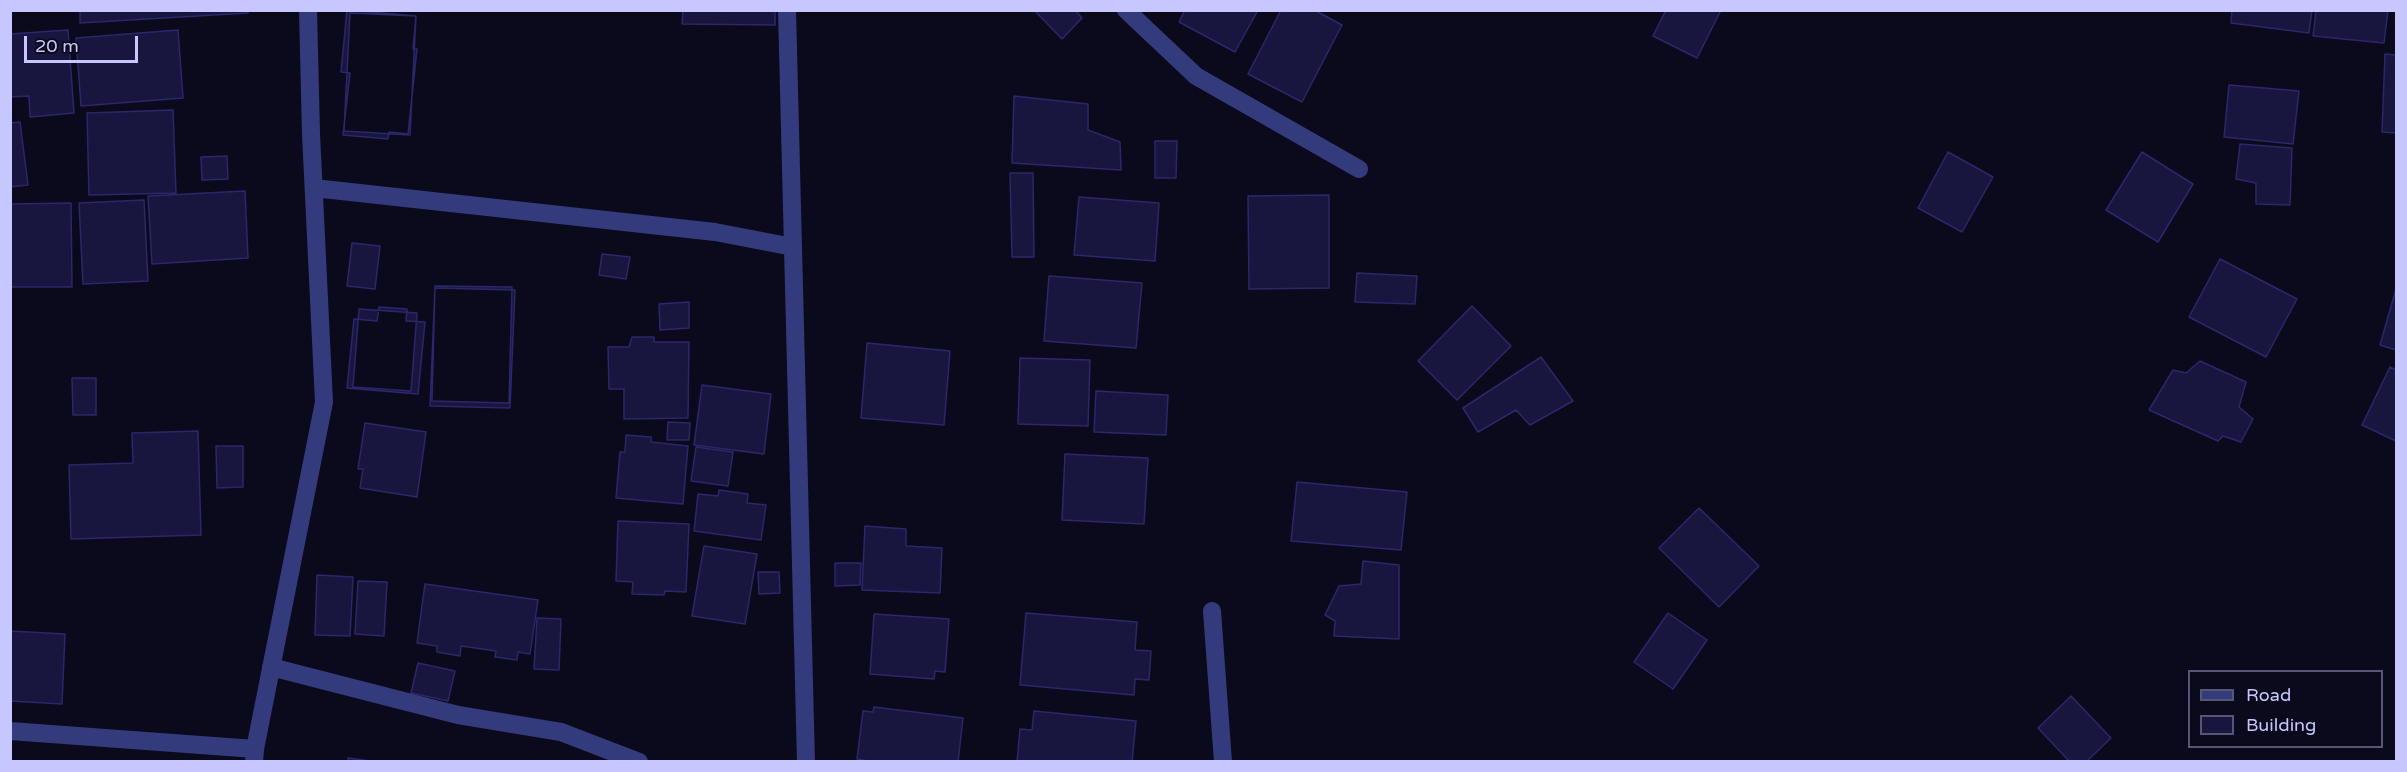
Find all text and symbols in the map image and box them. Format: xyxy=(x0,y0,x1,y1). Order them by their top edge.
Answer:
scale bar xyxy=(27,24,141,62)
text: 20 m xyxy=(35,35,79,57)
legend xyxy=(2188,670,2383,748)
text: Road xyxy=(2246,684,2291,706)
text: Building xyxy=(2246,714,2316,736)

